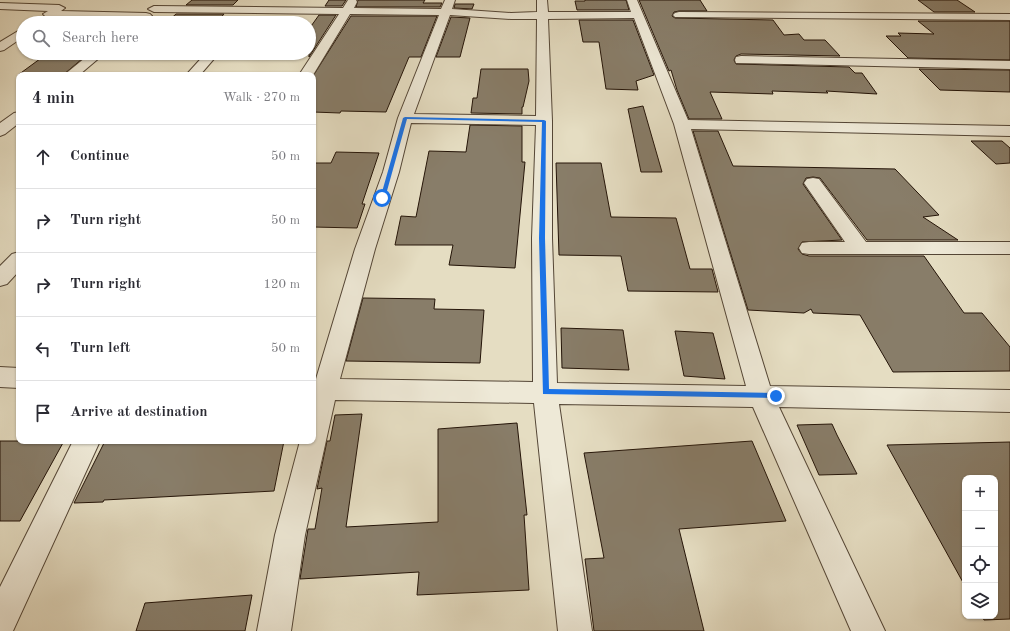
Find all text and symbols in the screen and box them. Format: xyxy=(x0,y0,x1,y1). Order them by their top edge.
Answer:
search box xyxy=(16,16,316,60)
icon: search xyxy=(30,27,52,49)
text: Search here xyxy=(62,31,139,46)
text: 4 min xyxy=(32,90,75,107)
text: Walk · 270 m xyxy=(223,91,300,104)
icon: ahead xyxy=(32,146,54,168)
text: Continue xyxy=(70,149,129,164)
text: 50 m xyxy=(271,150,300,163)
route start xyxy=(373,189,391,207)
icon: right xyxy=(32,210,54,232)
text: Turn right xyxy=(70,213,141,228)
text: 50 m xyxy=(271,214,300,227)
icon: right xyxy=(32,274,54,296)
text: Turn right xyxy=(70,277,141,292)
text: 120 m xyxy=(263,278,300,291)
icon: left xyxy=(32,338,54,360)
text: Turn left xyxy=(70,341,130,356)
text: 50 m xyxy=(271,342,300,355)
route end xyxy=(767,387,785,405)
icon: arrive xyxy=(32,402,54,424)
text: Arrive at destination xyxy=(70,405,208,420)
map controls xyxy=(962,475,998,619)
button: + xyxy=(962,475,998,511)
button: − xyxy=(962,511,998,547)
button: locate xyxy=(962,547,998,583)
button: layers xyxy=(962,583,998,619)

